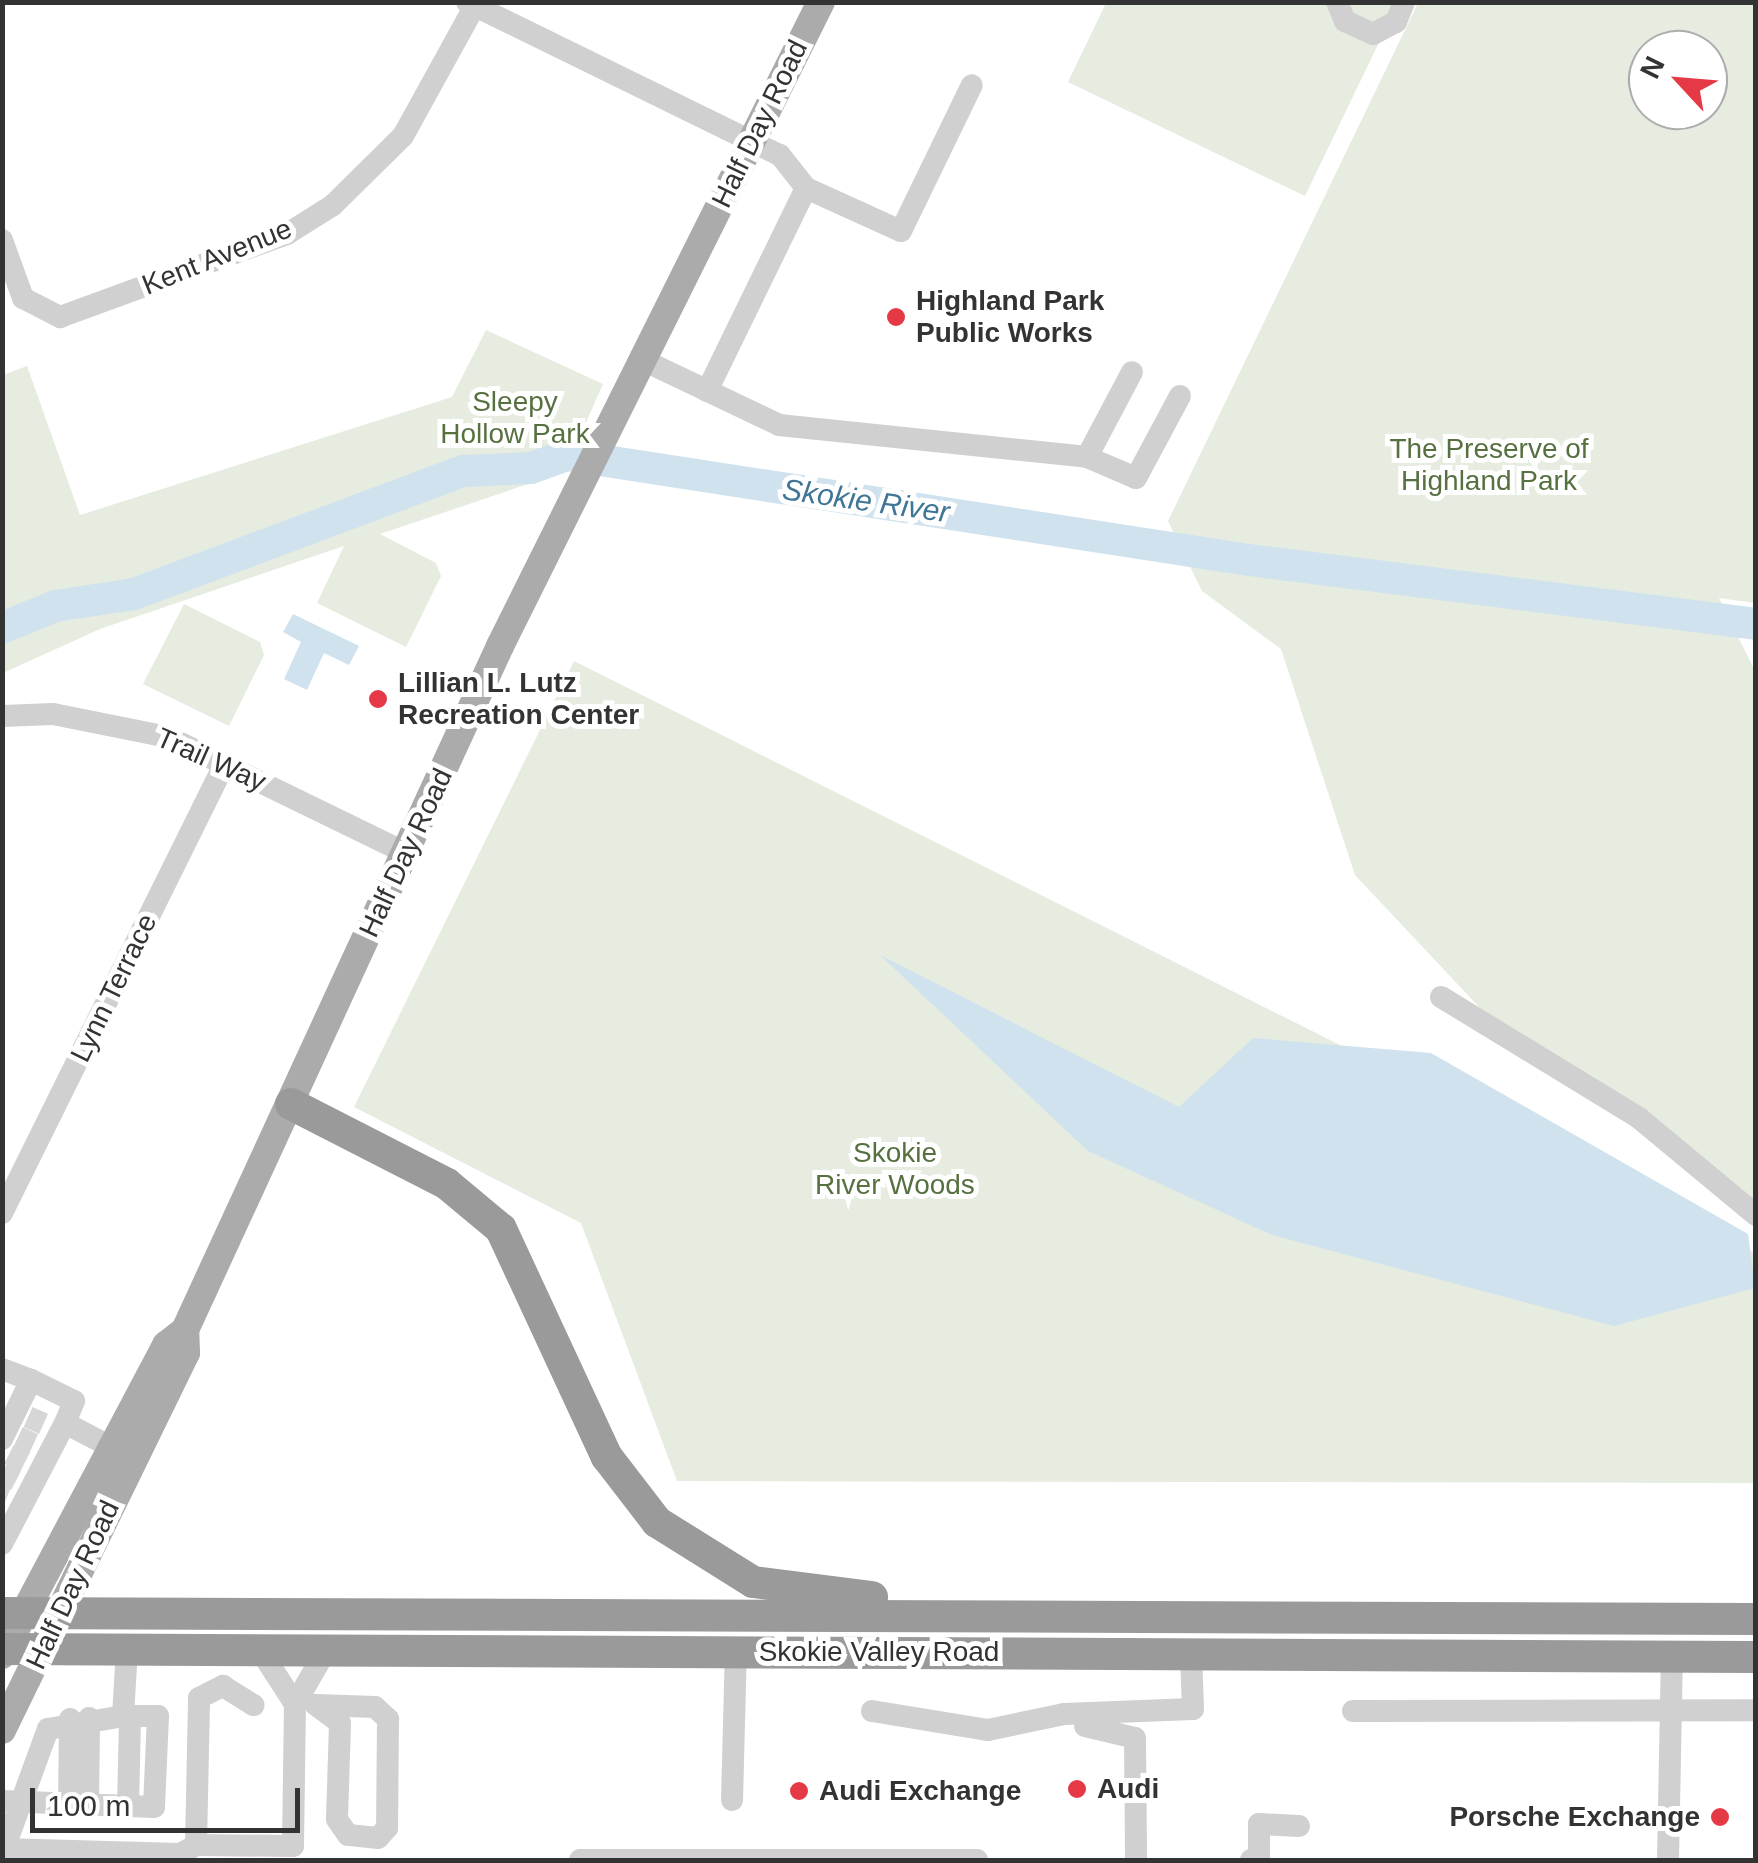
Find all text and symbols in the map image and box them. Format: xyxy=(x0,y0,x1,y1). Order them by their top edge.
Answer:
north arrow xyxy=(1628,30,1728,130)
street label: Half Day Road xyxy=(705,35,815,213)
text: N xyxy=(1634,52,1671,83)
street label: Kent Avenue xyxy=(137,211,297,303)
place label: Highland Park Public Works xyxy=(916,284,1104,350)
marker: Highland Park Public Works xyxy=(885,306,907,328)
park label: Sleepy Hollow Park xyxy=(440,385,590,451)
park label: The Preserve of Highland Park xyxy=(1389,432,1589,498)
water label: Skokie River xyxy=(780,471,952,531)
place label: Lillian L. Lutz Recreation Center xyxy=(398,666,639,732)
marker: Lillian L. Lutz Recreation Center xyxy=(367,688,389,710)
street label: Trail Way xyxy=(151,721,271,799)
street label: Half Day Road xyxy=(352,763,460,943)
street label: Lynn Terrace xyxy=(64,908,164,1068)
park label: Skokie River Woods xyxy=(815,1136,975,1202)
street label: Half Day Road xyxy=(19,1495,127,1675)
street label: Skokie Valley Road xyxy=(759,1635,999,1669)
scale bar xyxy=(35,1768,305,1830)
place label: Audi xyxy=(1097,1772,1159,1806)
place label: Audi Exchange xyxy=(819,1774,1021,1808)
marker: Audi xyxy=(1066,1778,1088,1800)
marker: Audi Exchange xyxy=(788,1780,810,1802)
text: 100 m xyxy=(47,1789,130,1822)
place label: Porsche Exchange xyxy=(1449,1800,1700,1834)
marker: Porsche Exchange xyxy=(1709,1806,1731,1828)

